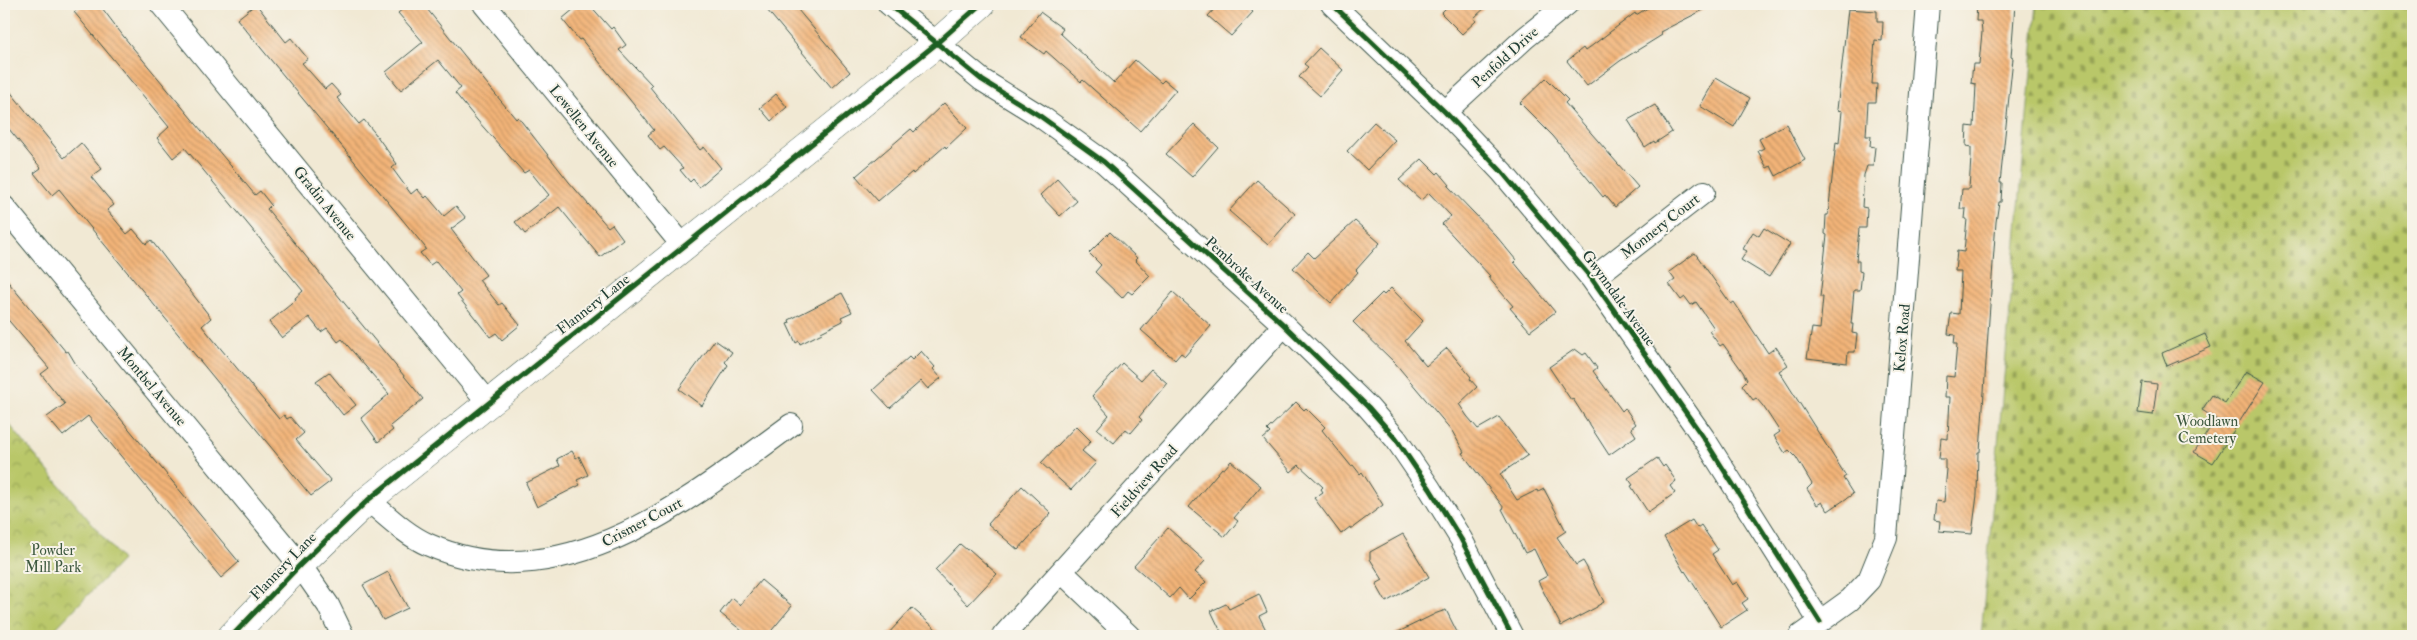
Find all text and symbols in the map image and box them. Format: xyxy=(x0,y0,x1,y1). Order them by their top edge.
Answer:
street label: Penfold Drive xyxy=(1468,23,1543,92)
street label: Lewellen Avenue xyxy=(545,81,623,171)
street label: Gradin Avenue xyxy=(289,162,360,244)
street label: Monnery Court xyxy=(1617,190,1704,263)
street label: Pembroke Avenue xyxy=(1201,233,1292,318)
street label: Gwynndale Avenue xyxy=(1577,247,1660,350)
street label: Flannery Lane xyxy=(553,270,634,339)
street label: Kelox Road xyxy=(1890,302,1915,373)
street label: Montbel Avenue xyxy=(113,343,190,430)
park label: Woodlawn Cemetery xyxy=(2175,412,2239,448)
street label: Fieldview Road xyxy=(1107,441,1182,522)
street label: Crismer Court xyxy=(599,493,686,552)
street label: Flannery Lane xyxy=(246,528,321,604)
park label: Powder Mill Park xyxy=(25,541,81,577)

